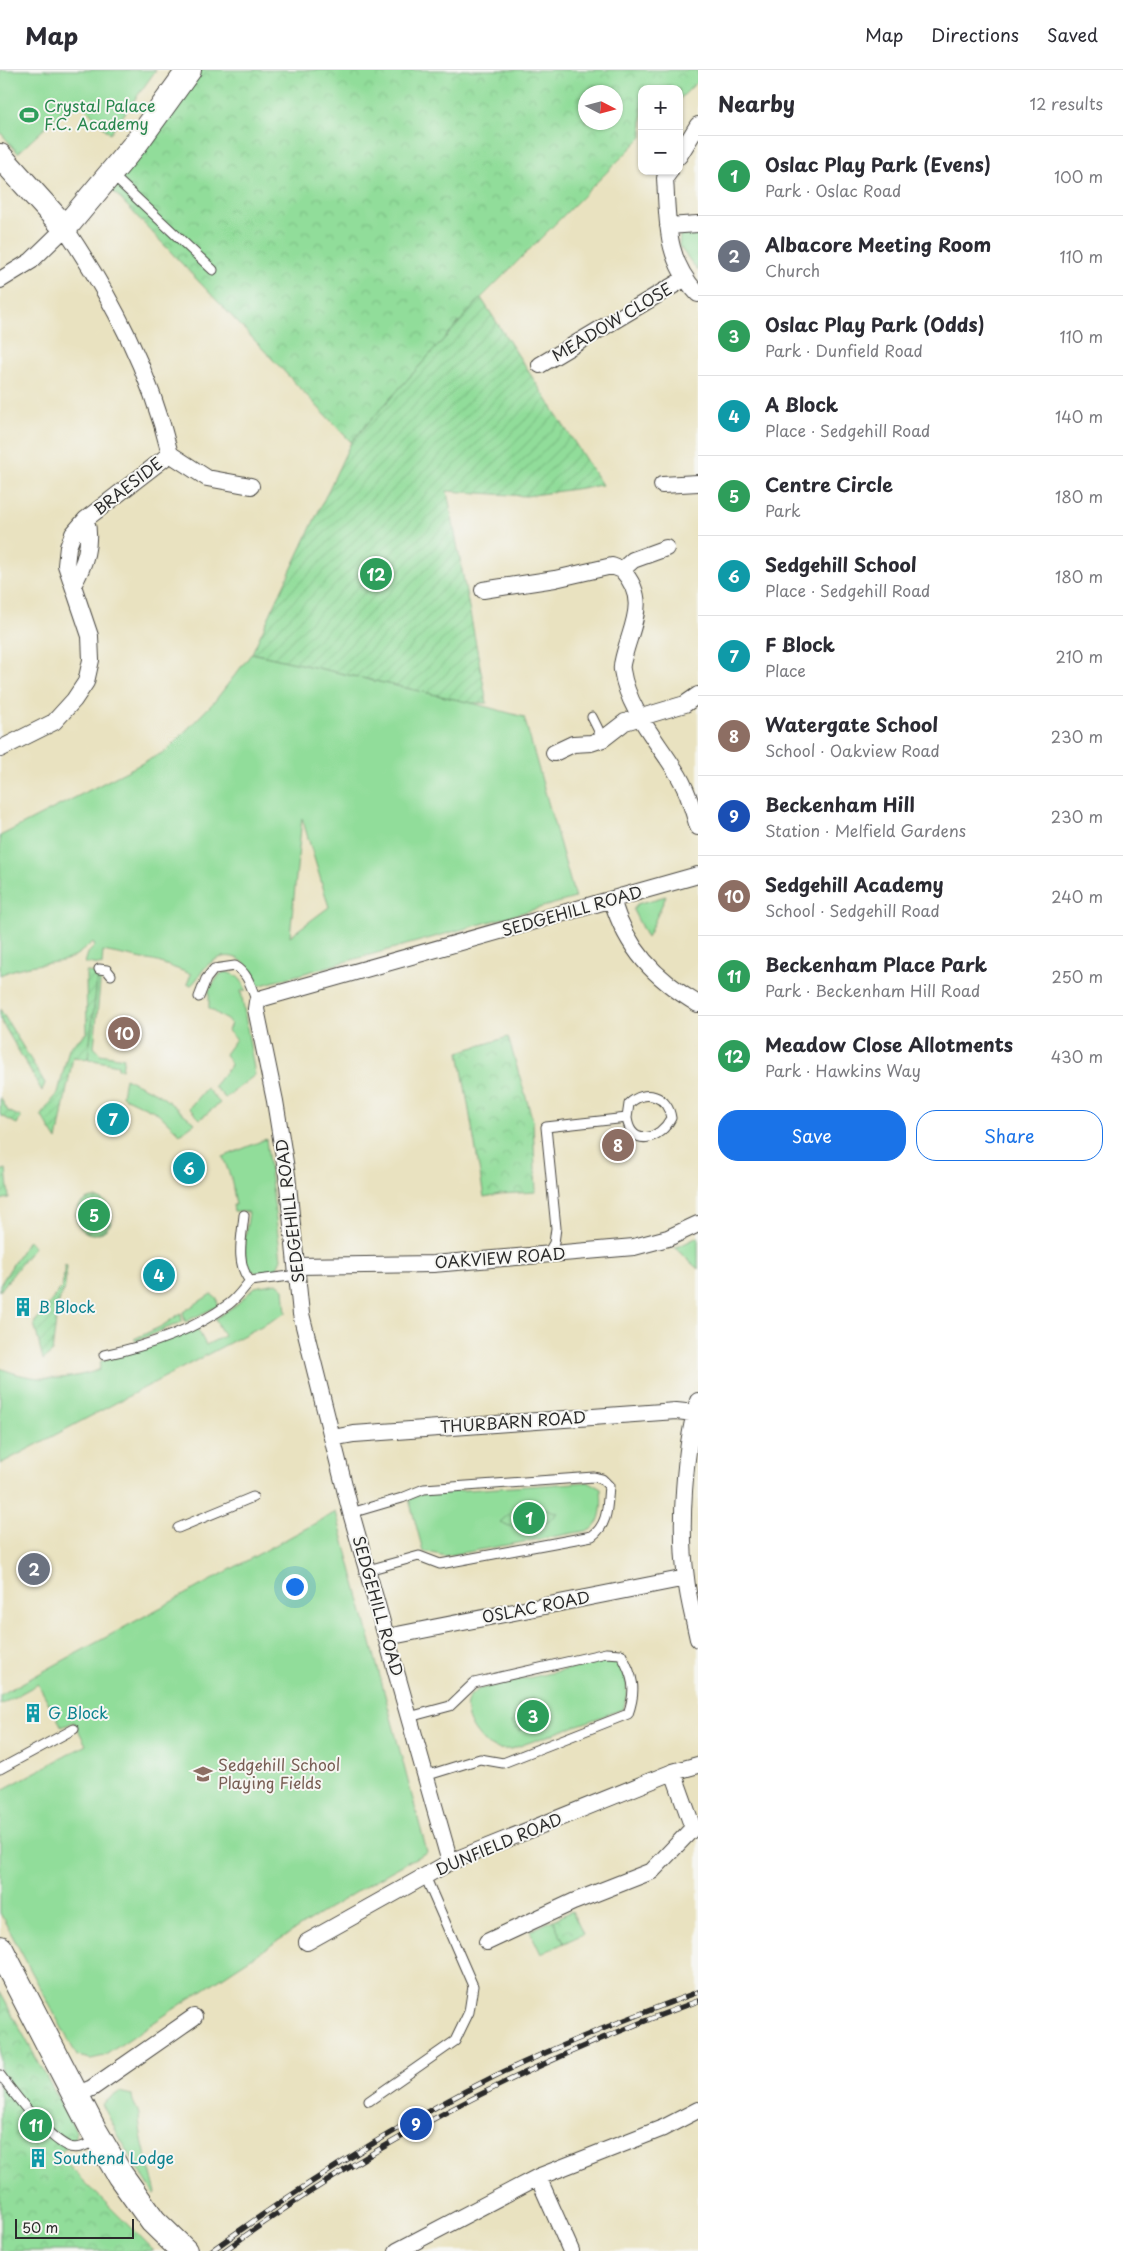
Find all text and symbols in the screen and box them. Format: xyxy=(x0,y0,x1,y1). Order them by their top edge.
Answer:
text: Map xyxy=(25,17,78,53)
text: Map xyxy=(865,21,903,48)
text: Directions xyxy=(931,21,1019,48)
text: Saved xyxy=(1047,21,1098,48)
north arrow xyxy=(578,85,623,130)
map controls xyxy=(638,85,683,175)
button: + xyxy=(638,85,683,130)
text: Nearby xyxy=(718,87,795,119)
text: 12 results xyxy=(1030,91,1103,115)
place label: Crystal Palace F.C. Academy xyxy=(44,93,155,135)
sports icon: Crystal Palace F.C. Academy xyxy=(18,104,40,126)
button: − xyxy=(638,130,683,175)
text: Oslac Play Park (Evens) xyxy=(765,150,991,178)
text: 1 xyxy=(730,164,738,188)
text: 100 m xyxy=(1054,164,1103,188)
text: Park · Oslac Road xyxy=(765,178,901,202)
text: Albacore Meeting Room xyxy=(765,230,991,258)
text: 2 xyxy=(728,244,740,268)
text: 110 m xyxy=(1060,244,1103,268)
text: Church xyxy=(765,258,820,282)
street label: MEADOW CLOSE xyxy=(547,276,676,367)
text: Oslac Play Park (Odds) xyxy=(765,310,985,338)
text: 3 xyxy=(729,324,739,348)
text: 110 m xyxy=(1060,324,1103,348)
text: Park · Dunfield Road xyxy=(765,338,923,362)
text: A Block xyxy=(765,390,838,418)
text: 4 xyxy=(729,404,739,428)
text: 140 m xyxy=(1055,404,1103,428)
text: Place · Sedgehill Road xyxy=(765,418,930,442)
street label: BRAESIDE xyxy=(88,451,167,520)
text: Centre Circle xyxy=(765,470,893,498)
text: 5 xyxy=(729,484,739,508)
text: 180 m xyxy=(1055,484,1103,508)
text: Park xyxy=(765,498,801,522)
text: Sedgehill School xyxy=(765,550,917,578)
pin: 12 xyxy=(360,555,392,593)
text: 6 xyxy=(728,564,740,588)
text: 180 m xyxy=(1055,564,1103,588)
text: Place · Sedgehill Road xyxy=(765,578,930,602)
text: F Block xyxy=(765,630,835,658)
text: 7 xyxy=(729,644,739,668)
text: 210 m xyxy=(1055,644,1103,668)
text: Place xyxy=(765,658,806,682)
text: Watergate School xyxy=(765,710,938,738)
text: 8 xyxy=(729,724,739,748)
text: 230 m xyxy=(1051,724,1103,748)
text: School · Oakview Road xyxy=(765,738,940,762)
text: Beckenham Hill xyxy=(765,790,915,818)
text: 9 xyxy=(729,804,739,828)
text: 230 m xyxy=(1051,804,1103,828)
text: Station · Melfield Gardens xyxy=(765,818,966,842)
text: Sedgehill Academy xyxy=(765,870,944,898)
street label: SEDGEHILL ROAD xyxy=(499,878,645,942)
text: 10 xyxy=(724,884,744,908)
text: 240 m xyxy=(1051,884,1103,908)
text: School · Sedgehill Road xyxy=(765,898,940,922)
text: Beckenham Place Park xyxy=(765,950,987,978)
text: 11 xyxy=(727,964,741,988)
text: 250 m xyxy=(1052,964,1103,988)
text: Park · Beckenham Hill Road xyxy=(765,978,980,1002)
pin: 10 xyxy=(108,1014,140,1052)
text: Meadow Close Allotments xyxy=(765,1030,1013,1058)
text: 12 xyxy=(725,1044,743,1068)
text: 430 m xyxy=(1051,1044,1103,1068)
text: Park · Hawkins Way xyxy=(765,1058,921,1082)
pin: 7 xyxy=(97,1100,129,1138)
button: Save xyxy=(718,1110,906,1161)
button: Share xyxy=(916,1110,1103,1161)
pin: 8 xyxy=(602,1126,634,1164)
street label: SEDGEHILL ROAD xyxy=(268,1138,310,1285)
pin: 6 xyxy=(173,1149,205,1187)
pin: 5 xyxy=(78,1196,110,1234)
street label: OAKVIEW ROAD xyxy=(434,1240,566,1274)
pin: 4 xyxy=(143,1256,175,1294)
place label: B Block xyxy=(38,1294,96,1318)
building icon: B Block xyxy=(12,1296,34,1318)
street label: THURBARN ROAD xyxy=(439,1404,587,1438)
pin: 1 xyxy=(513,1499,545,1537)
street label: SEDGEHILL ROAD xyxy=(347,1533,411,1679)
pin: 2 xyxy=(18,1550,50,1588)
your location xyxy=(282,1574,308,1600)
street label: OSLAC ROAD xyxy=(480,1584,592,1628)
pin: 3 xyxy=(517,1697,549,1735)
place label: G Block xyxy=(48,1700,108,1724)
building icon: G Block xyxy=(22,1702,44,1724)
place label: Sedgehill School Playing Fields xyxy=(218,1752,340,1794)
school or university icon: Sedgehill School Playing Fields xyxy=(192,1763,214,1785)
street label: DUNFIELD ROAD xyxy=(432,1806,565,1880)
pin: 9 xyxy=(400,2105,432,2143)
pin: 11 xyxy=(20,2106,52,2144)
place label: Southend Lodge xyxy=(53,2145,174,2169)
building icon: Southend Lodge xyxy=(27,2147,49,2169)
scale bar xyxy=(15,2216,134,2239)
text: 50 m xyxy=(22,2217,58,2238)

